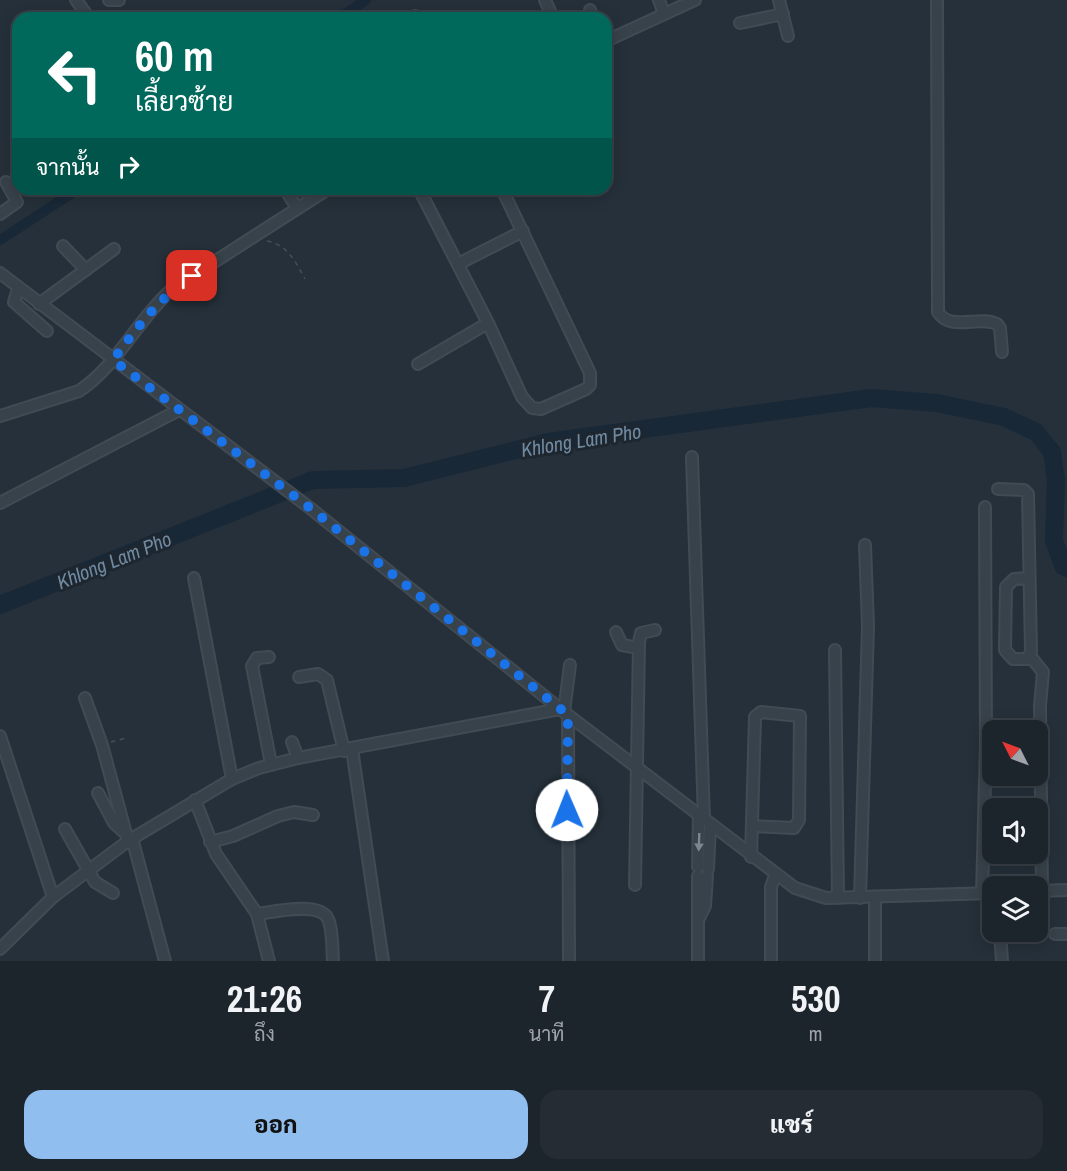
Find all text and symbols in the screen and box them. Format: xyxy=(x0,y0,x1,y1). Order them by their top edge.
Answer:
text: 60 m xyxy=(135,28,214,84)
icon: left xyxy=(36,36,114,114)
text: เลี้ยวซ้าย xyxy=(135,83,233,119)
icon: right xyxy=(112,150,145,183)
text: จากนั้น xyxy=(36,152,100,182)
pin xyxy=(166,250,217,301)
icon: arrive xyxy=(175,259,208,292)
water label: Khlong Lam Pho xyxy=(519,417,643,463)
water label: Khlong Lam Pho xyxy=(53,525,175,595)
north arrow xyxy=(982,720,1048,786)
map controls xyxy=(982,720,1048,942)
position arrow xyxy=(535,778,599,842)
button: sound xyxy=(982,798,1048,864)
one-way arrow xyxy=(694,832,704,851)
button: layers xyxy=(982,876,1048,942)
text: 21:26 xyxy=(227,975,302,1023)
text: 7 xyxy=(538,975,555,1023)
text: 530 xyxy=(791,975,840,1023)
text: ถึง xyxy=(254,1020,275,1047)
text: นาที xyxy=(529,1020,564,1047)
text: m xyxy=(809,1020,823,1047)
button: ออก xyxy=(24,1090,528,1159)
button: แชร์ xyxy=(540,1090,1043,1159)

